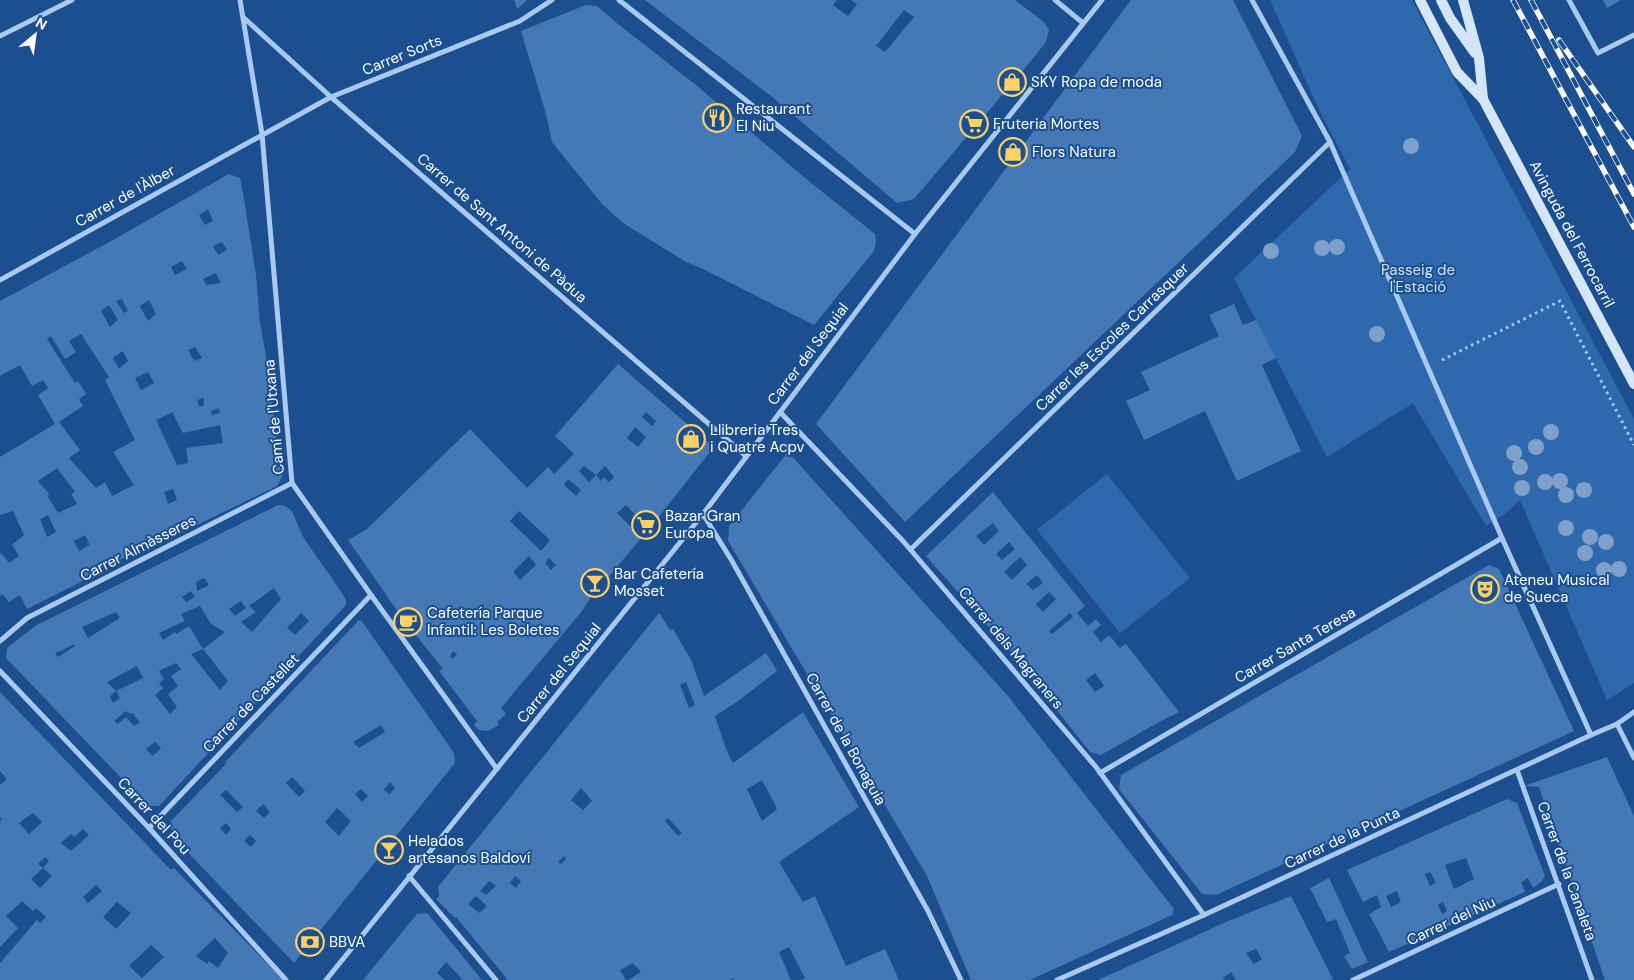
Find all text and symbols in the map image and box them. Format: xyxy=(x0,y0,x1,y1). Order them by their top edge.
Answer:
north arrow xyxy=(10,10,60,60)
text: N xyxy=(32,13,50,34)
street label: Carrer Sorts xyxy=(359,30,445,80)
shop icon: SKY Ropa de moda xyxy=(997,67,1027,97)
place label: SKY Ropa de moda xyxy=(1031,72,1162,92)
place label: Restaurant El Niu xyxy=(736,99,811,136)
restaurant icon: Restaurant El Niu xyxy=(702,103,732,133)
supermarket icon: Fruteria Mortes xyxy=(959,109,989,139)
place label: Fruteria Mortes xyxy=(993,114,1099,134)
shop icon: Flors Natura xyxy=(998,137,1028,167)
place label: Flors Natura xyxy=(1032,142,1116,162)
street label: Carrer de Sant Antoni de Pàdua xyxy=(413,149,591,307)
street label: Avinguda del Ferrocarril xyxy=(1525,157,1619,311)
street label: Carrer de l'Àlber xyxy=(71,160,179,232)
street label: Carrer les Escoles Carrasquer xyxy=(1031,258,1193,416)
park label: Passeig de l'Estació xyxy=(1381,260,1455,297)
street label: Carrer del Sequial xyxy=(763,299,853,409)
street label: Camí de l'Utxana xyxy=(259,359,289,475)
place label: Llibreria Tres i Quatre Acpv xyxy=(710,420,805,457)
shop icon: Llibreria Tres i Quatre Acpv xyxy=(676,424,706,454)
place label: Bazar Gran Europa xyxy=(665,506,740,543)
street label: Carrer Almàsseres xyxy=(77,510,199,586)
supermarket icon: Bazar Gran Europa xyxy=(631,510,661,540)
place label: Bar Cafetería Mosset xyxy=(614,564,704,601)
bar icon: Bar Cafetería Mosset xyxy=(580,568,610,598)
place label: Ateneu Musical de Sueca xyxy=(1504,570,1610,607)
theatre icon: Ateneu Musical de Sueca xyxy=(1470,574,1500,604)
street label: Carrer dels Magraners xyxy=(954,583,1068,713)
street label: Carrer Santa Teresa xyxy=(1231,602,1359,688)
place label: Cafetería Parque Infantil: Les Boletes xyxy=(427,603,559,640)
cafe icon: Cafetería Parque Infantil: Les Boletes xyxy=(393,607,423,637)
street label: Carrer del Sequial xyxy=(512,619,606,727)
street label: Carrer de Castellet xyxy=(198,649,304,757)
street label: Carrer de la Bonaguia xyxy=(801,669,891,809)
street label: Carrer del Pou xyxy=(113,773,195,859)
street label: Carrer de la Canaleta xyxy=(1533,799,1601,943)
street label: Carrer de la Punta xyxy=(1281,802,1403,874)
place label: Helados artesanos Baldoví xyxy=(408,831,531,868)
bar icon: Helados artesanos Baldoví xyxy=(374,835,404,865)
street label: Carrer del Niu xyxy=(1403,892,1499,950)
bank icon: BBVA xyxy=(295,927,325,957)
place label: BBVA xyxy=(329,932,365,952)

